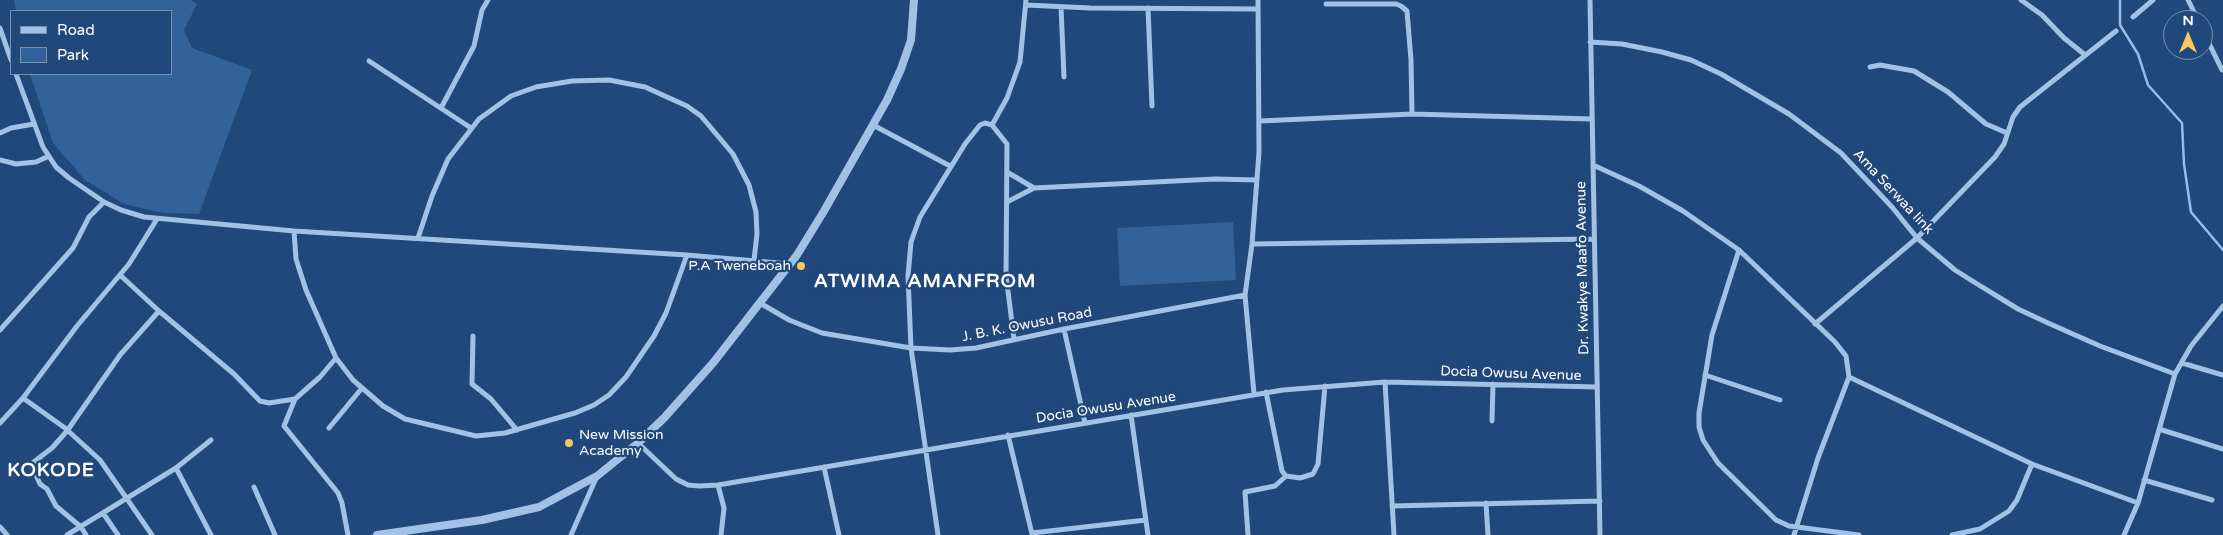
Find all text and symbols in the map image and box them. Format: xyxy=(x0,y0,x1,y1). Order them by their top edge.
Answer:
legend xyxy=(10,10,172,75)
north arrow xyxy=(2163,10,2213,60)
text: N xyxy=(2182,12,2194,29)
text: Road xyxy=(57,21,95,39)
text: Park xyxy=(57,46,89,64)
street label: Ama Serwaa link xyxy=(1849,146,1937,238)
street label: Dr. Kwakye Maafo Avenue xyxy=(1573,181,1593,355)
place label: P.A Tweneboah xyxy=(688,258,791,274)
marker: P.A Tweneboah xyxy=(795,260,807,272)
district label: ATWIMA AMANFROM xyxy=(812,271,1038,293)
street label: J. B. K. Owusu Road xyxy=(960,304,1094,346)
street label: Docia Owusu Avenue xyxy=(1440,363,1582,385)
street label: Docia Owusu Avenue xyxy=(1035,389,1177,427)
place label: New Mission Academy xyxy=(579,427,663,460)
marker: New Mission Academy xyxy=(563,437,575,449)
district label: KOKODE xyxy=(6,460,96,482)

